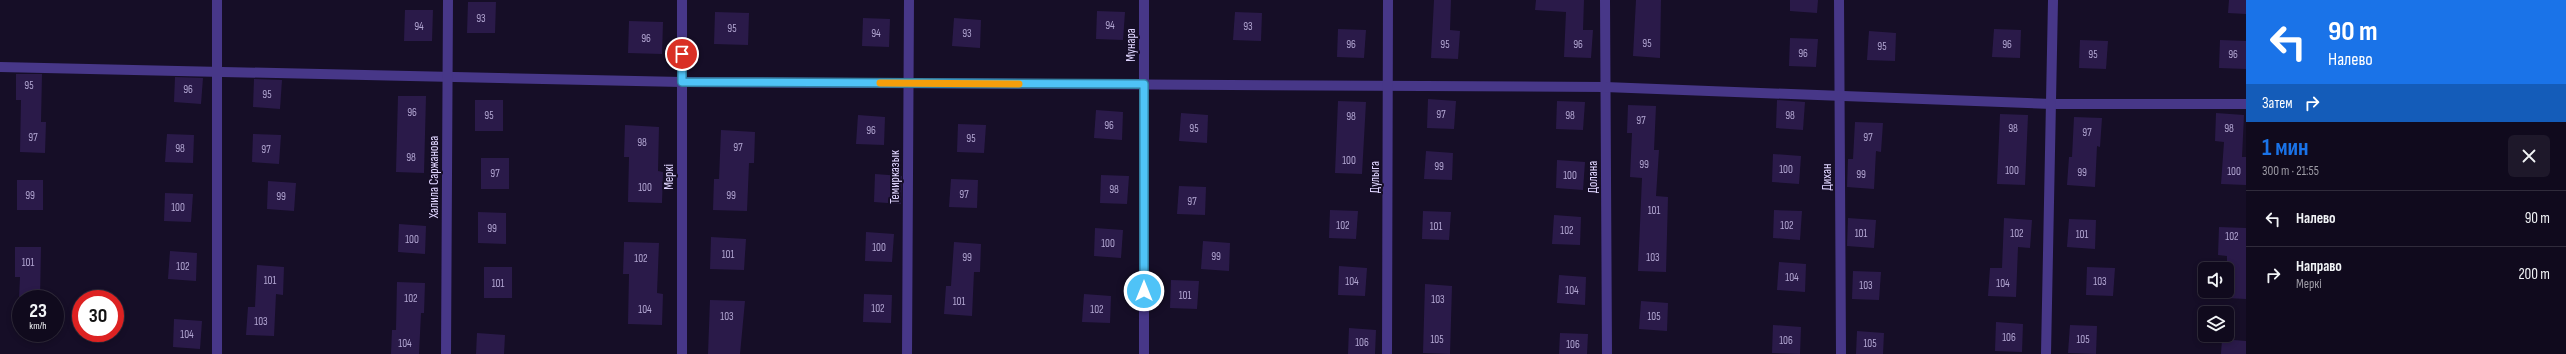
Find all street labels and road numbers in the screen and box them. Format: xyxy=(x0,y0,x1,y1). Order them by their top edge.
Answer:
street label: Мунара xyxy=(1123,28,1139,62)
street label: Халила Саржанова xyxy=(426,136,442,219)
street label: Темирказык xyxy=(887,150,903,204)
street label: Дулыга xyxy=(1367,161,1383,193)
street label: Долана xyxy=(1585,161,1601,193)
street label: Меркі xyxy=(661,164,677,190)
street label: Дихан xyxy=(1819,164,1835,190)

